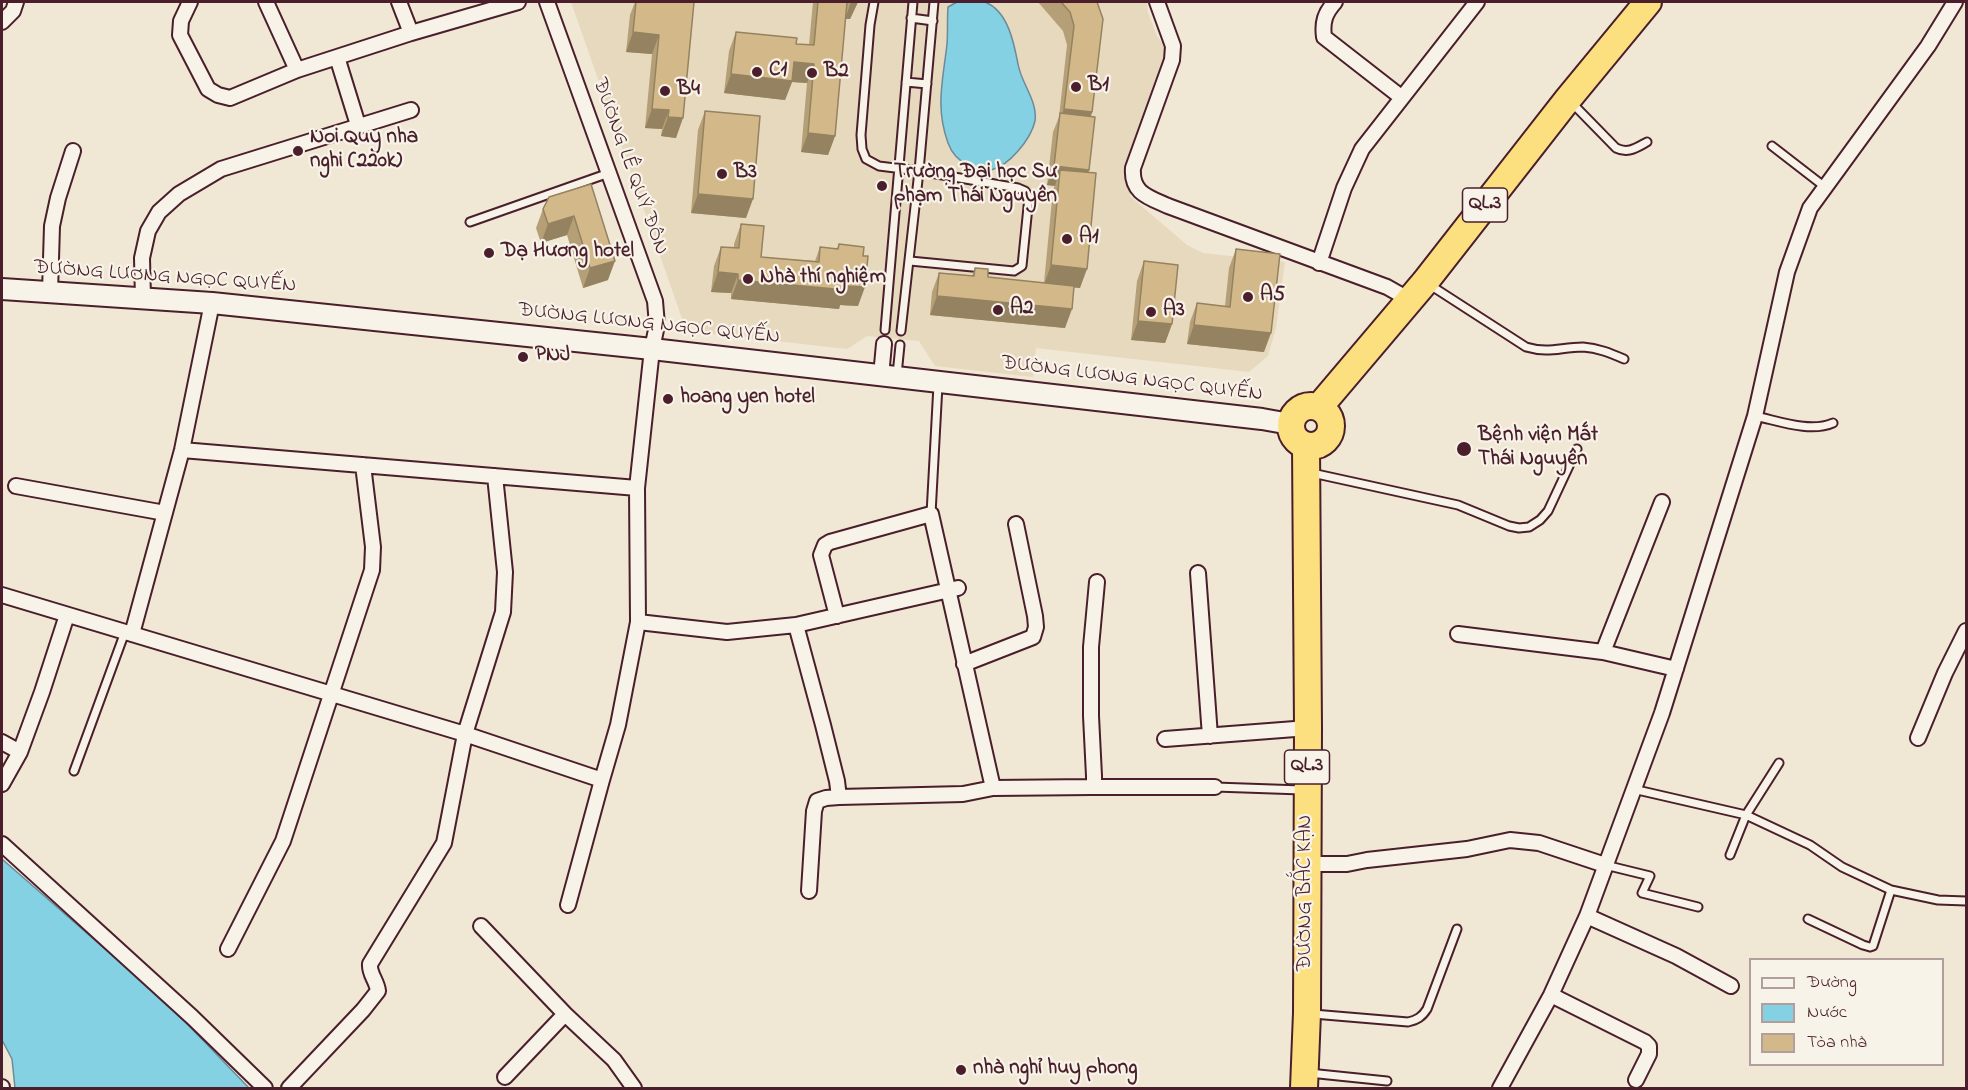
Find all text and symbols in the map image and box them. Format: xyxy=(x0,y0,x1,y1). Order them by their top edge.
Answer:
place label: C1 xyxy=(769,59,787,85)
place label: B2 xyxy=(824,60,849,86)
marker: C1 xyxy=(750,65,764,79)
marker: B2 xyxy=(805,66,819,80)
place label: B1 xyxy=(1088,74,1109,100)
street label: ĐƯỜNG LÊ QUÝ ĐÔN xyxy=(585,75,673,259)
place label: B4 xyxy=(677,78,700,104)
marker: B1 xyxy=(1069,80,1083,94)
marker: B4 xyxy=(658,84,672,98)
place label: Noi Quy nha nghi (220k) xyxy=(310,126,418,176)
marker: Noi Quy nha nghi (220k) xyxy=(291,144,305,158)
place label: B3 xyxy=(734,161,757,187)
place label: Trường Đại học Sư phạm Thái Nguyên xyxy=(894,161,1057,211)
marker: B3 xyxy=(715,167,729,181)
marker: Trường Đại học Sư phạm Thái Nguyên xyxy=(875,179,889,193)
road number: QL.3 xyxy=(1462,188,1508,222)
place label: A1 xyxy=(1079,226,1099,252)
marker: A1 xyxy=(1060,232,1074,246)
place label: Dạ Hương hotel xyxy=(501,240,634,266)
marker: Dạ Hương hotel xyxy=(482,246,496,260)
street label: ĐƯỜNG LƯƠNG NGỌC QUYẾN xyxy=(33,256,297,300)
place label: Nhà thí nghiệm xyxy=(760,266,886,292)
marker: Nhà thí nghiệm xyxy=(741,272,755,286)
place label: A5 xyxy=(1260,284,1285,310)
marker: A5 xyxy=(1241,290,1255,304)
place label: A2 xyxy=(1010,297,1033,323)
street label: ĐƯỜNG LƯƠNG NGỌC QUYẾN xyxy=(517,299,781,351)
place label: A3 xyxy=(1163,299,1185,325)
marker: A2 xyxy=(991,303,1005,317)
marker: A3 xyxy=(1144,305,1158,319)
place label: PNJ xyxy=(535,344,570,370)
marker: PNJ xyxy=(516,350,530,364)
street label: ĐƯỜNG LƯƠNG NGỌC QUYẾN xyxy=(1000,351,1264,409)
place label: hoang yen hotel xyxy=(680,386,815,412)
marker: hoang yen hotel xyxy=(661,392,675,406)
place label: Bệnh viện Mắt Thái Nguyên xyxy=(1478,424,1598,474)
marker: Bệnh viện Mắt Thái Nguyên xyxy=(1455,440,1473,458)
road number: QL.3 xyxy=(1284,750,1330,784)
street label: ĐƯỜNG BẮC KẠN xyxy=(1294,815,1320,971)
legend xyxy=(1749,958,1944,1066)
text: Đường xyxy=(1807,970,1857,996)
text: Nước xyxy=(1807,1000,1847,1026)
text: Tòa nhà xyxy=(1807,1030,1867,1056)
place label: nhà nghỉ huy phong xyxy=(973,1057,1138,1083)
marker: nhà nghỉ huy phong xyxy=(954,1063,968,1077)

